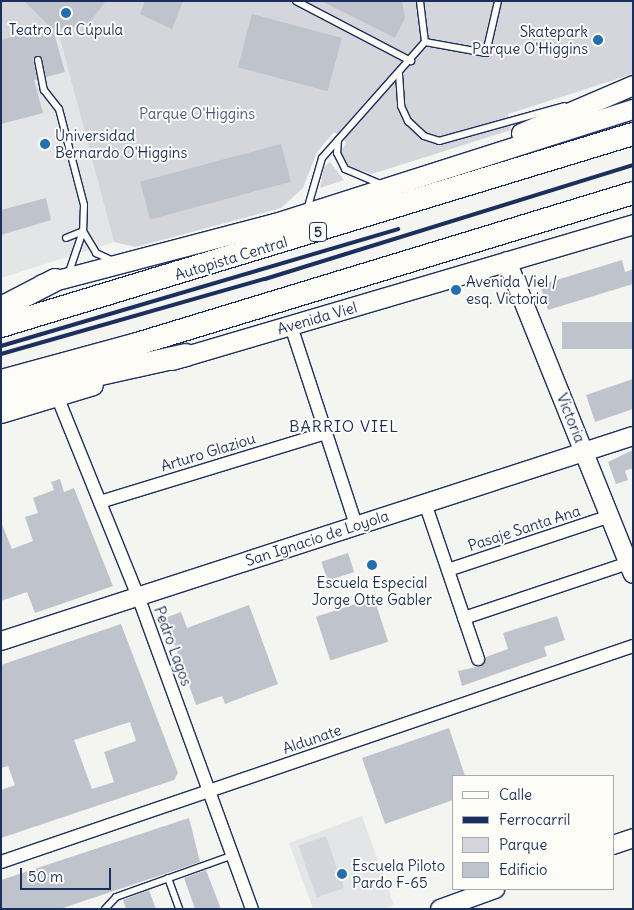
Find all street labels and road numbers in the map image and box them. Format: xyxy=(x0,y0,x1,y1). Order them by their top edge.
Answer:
road number: 5 xyxy=(308,220,328,243)
street label: Autopista Central xyxy=(172,232,290,284)
street label: Avenida Viel xyxy=(275,298,359,338)
street label: Victoria xyxy=(553,391,589,445)
street label: Arturo Glaziou xyxy=(158,429,258,475)
street label: Pasaje Santa Ana xyxy=(466,501,582,555)
street label: San Ignacio de Loyola xyxy=(243,506,391,570)
street label: Pedro Lagos xyxy=(150,604,196,688)
street label: Aldunate xyxy=(280,721,344,757)

